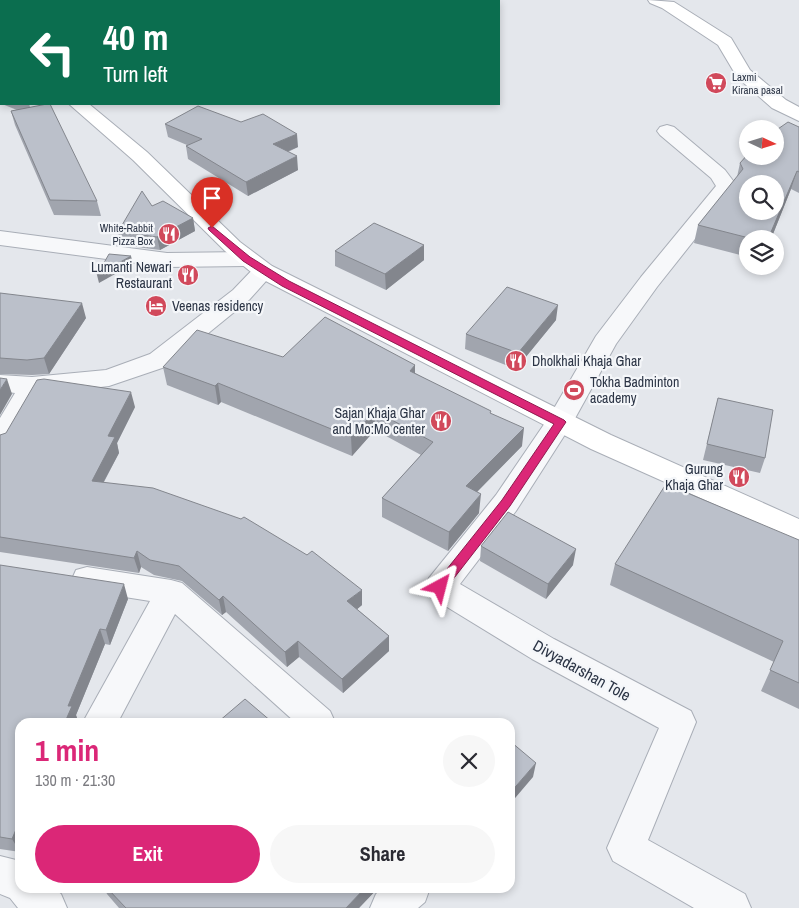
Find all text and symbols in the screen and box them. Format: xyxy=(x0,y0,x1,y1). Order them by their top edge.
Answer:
text: 40 m xyxy=(103,14,168,61)
icon: left xyxy=(20,20,85,85)
text: Turn left xyxy=(103,59,168,89)
place label: Laxmi Kirana pasal xyxy=(732,70,783,97)
supermarket icon: Laxmi Kirana pasal xyxy=(704,71,728,95)
north arrow xyxy=(739,120,784,165)
map controls xyxy=(739,120,784,275)
button: search xyxy=(739,175,784,220)
pin xyxy=(191,177,233,228)
icon: arrive xyxy=(198,184,226,212)
place label: White-Rabbit Pizza Box xyxy=(100,221,153,248)
restaurant icon: White-Rabbit Pizza Box xyxy=(157,222,181,246)
button: layers xyxy=(739,230,784,275)
place label: Lumanti Newari Restaurant xyxy=(91,258,172,292)
restaurant icon: Lumanti Newari Restaurant xyxy=(176,263,200,287)
hotel icon: Veenas residency xyxy=(144,294,168,318)
place label: Veenas residency xyxy=(172,297,264,315)
restaurant icon: Dholkhali Khaja Ghar xyxy=(504,349,528,373)
place label: Dholkhali Khaja Ghar xyxy=(532,352,641,370)
place label: Tokha Badminton academy xyxy=(590,373,679,407)
sports icon: Tokha Badminton academy xyxy=(562,378,586,402)
place label: Sajan Khaja Ghar and Mo:Mo center xyxy=(332,404,425,438)
restaurant icon: Sajan Khaja Ghar and Mo:Mo center xyxy=(429,409,453,433)
place label: Gurung Khaja Ghar xyxy=(665,460,724,494)
restaurant icon: Gurung Khaja Ghar xyxy=(727,465,751,489)
position arrow xyxy=(413,560,465,612)
street label: Divyadarshan Tole xyxy=(529,634,635,706)
text: 1 min xyxy=(35,730,99,770)
button: close xyxy=(443,735,495,787)
text: 130 m · 21:30 xyxy=(35,769,115,791)
button: Exit xyxy=(35,825,260,883)
button: Share xyxy=(270,825,495,883)

